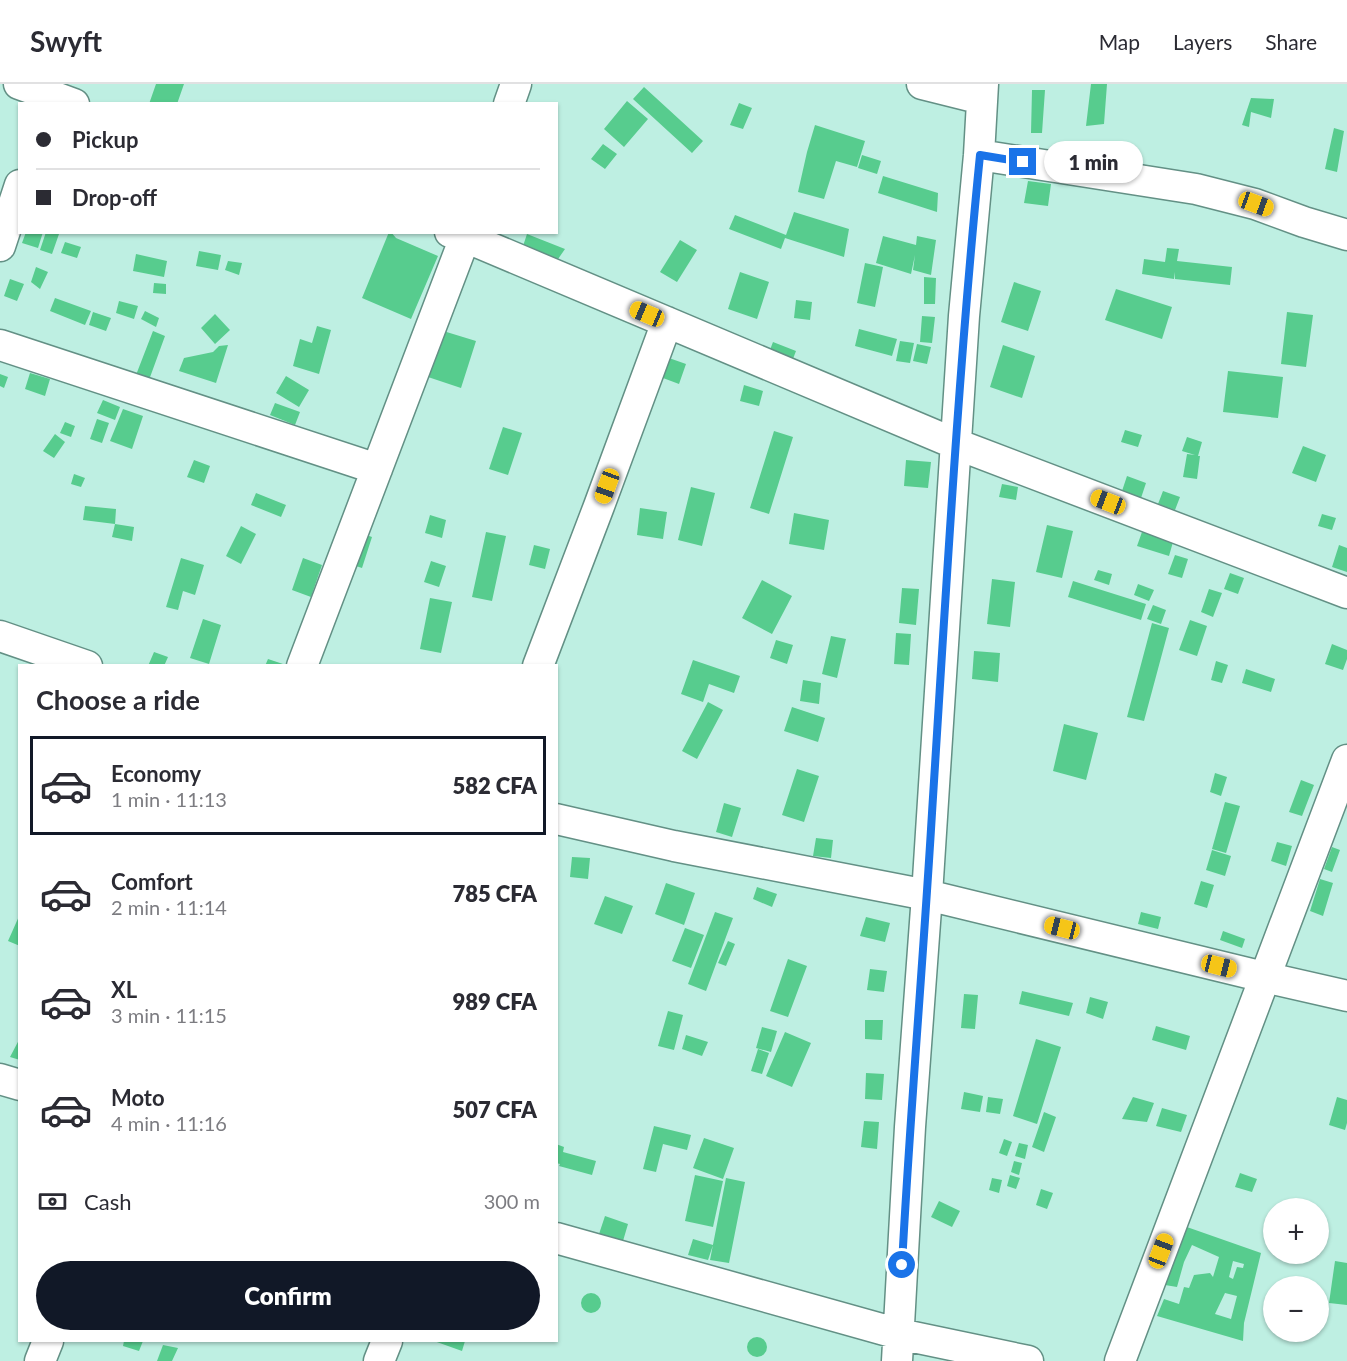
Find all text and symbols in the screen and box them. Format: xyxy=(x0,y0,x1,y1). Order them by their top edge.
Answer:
text: Swyft xyxy=(30,24,102,58)
text: Map xyxy=(1099,29,1140,54)
text: Layers xyxy=(1173,29,1232,54)
text: Share xyxy=(1265,29,1317,54)
text: Pickup xyxy=(72,126,138,153)
callout: 1 min xyxy=(1044,141,1143,183)
route end xyxy=(1009,148,1036,175)
text: 1 min xyxy=(1069,150,1118,174)
text: Drop-off xyxy=(72,184,157,211)
car xyxy=(1236,189,1276,219)
car xyxy=(627,299,667,329)
car xyxy=(592,466,622,506)
car xyxy=(1088,487,1128,517)
text: Choose a ride xyxy=(36,683,200,716)
icon: car xyxy=(39,759,93,813)
text: Economy xyxy=(111,760,201,787)
text: 582 CFA xyxy=(452,772,537,799)
text: 1 min · 11:13 xyxy=(111,787,227,811)
icon: car xyxy=(39,867,93,921)
text: Comfort xyxy=(111,868,193,895)
text: 785 CFA xyxy=(452,880,537,907)
text: 2 min · 11:14 xyxy=(111,895,227,919)
car xyxy=(1042,915,1082,941)
car xyxy=(1199,953,1239,979)
icon: car xyxy=(39,975,93,1029)
text: XL xyxy=(111,976,137,1003)
text: 989 CFA xyxy=(452,988,537,1015)
text: 3 min · 11:15 xyxy=(111,1003,227,1027)
icon: car xyxy=(39,1083,93,1137)
text: Moto xyxy=(111,1084,165,1111)
text: 507 CFA xyxy=(452,1096,537,1123)
text: 4 min · 11:16 xyxy=(111,1111,227,1135)
icon: cash xyxy=(36,1185,69,1218)
text: Cash xyxy=(84,1188,131,1215)
text: 300 m xyxy=(484,1189,540,1213)
map controls xyxy=(1263,1198,1329,1342)
button: + xyxy=(1263,1198,1329,1264)
car xyxy=(1146,1231,1176,1271)
route start xyxy=(888,1251,915,1278)
button: Confirm xyxy=(36,1261,540,1330)
button: − xyxy=(1263,1276,1329,1342)

